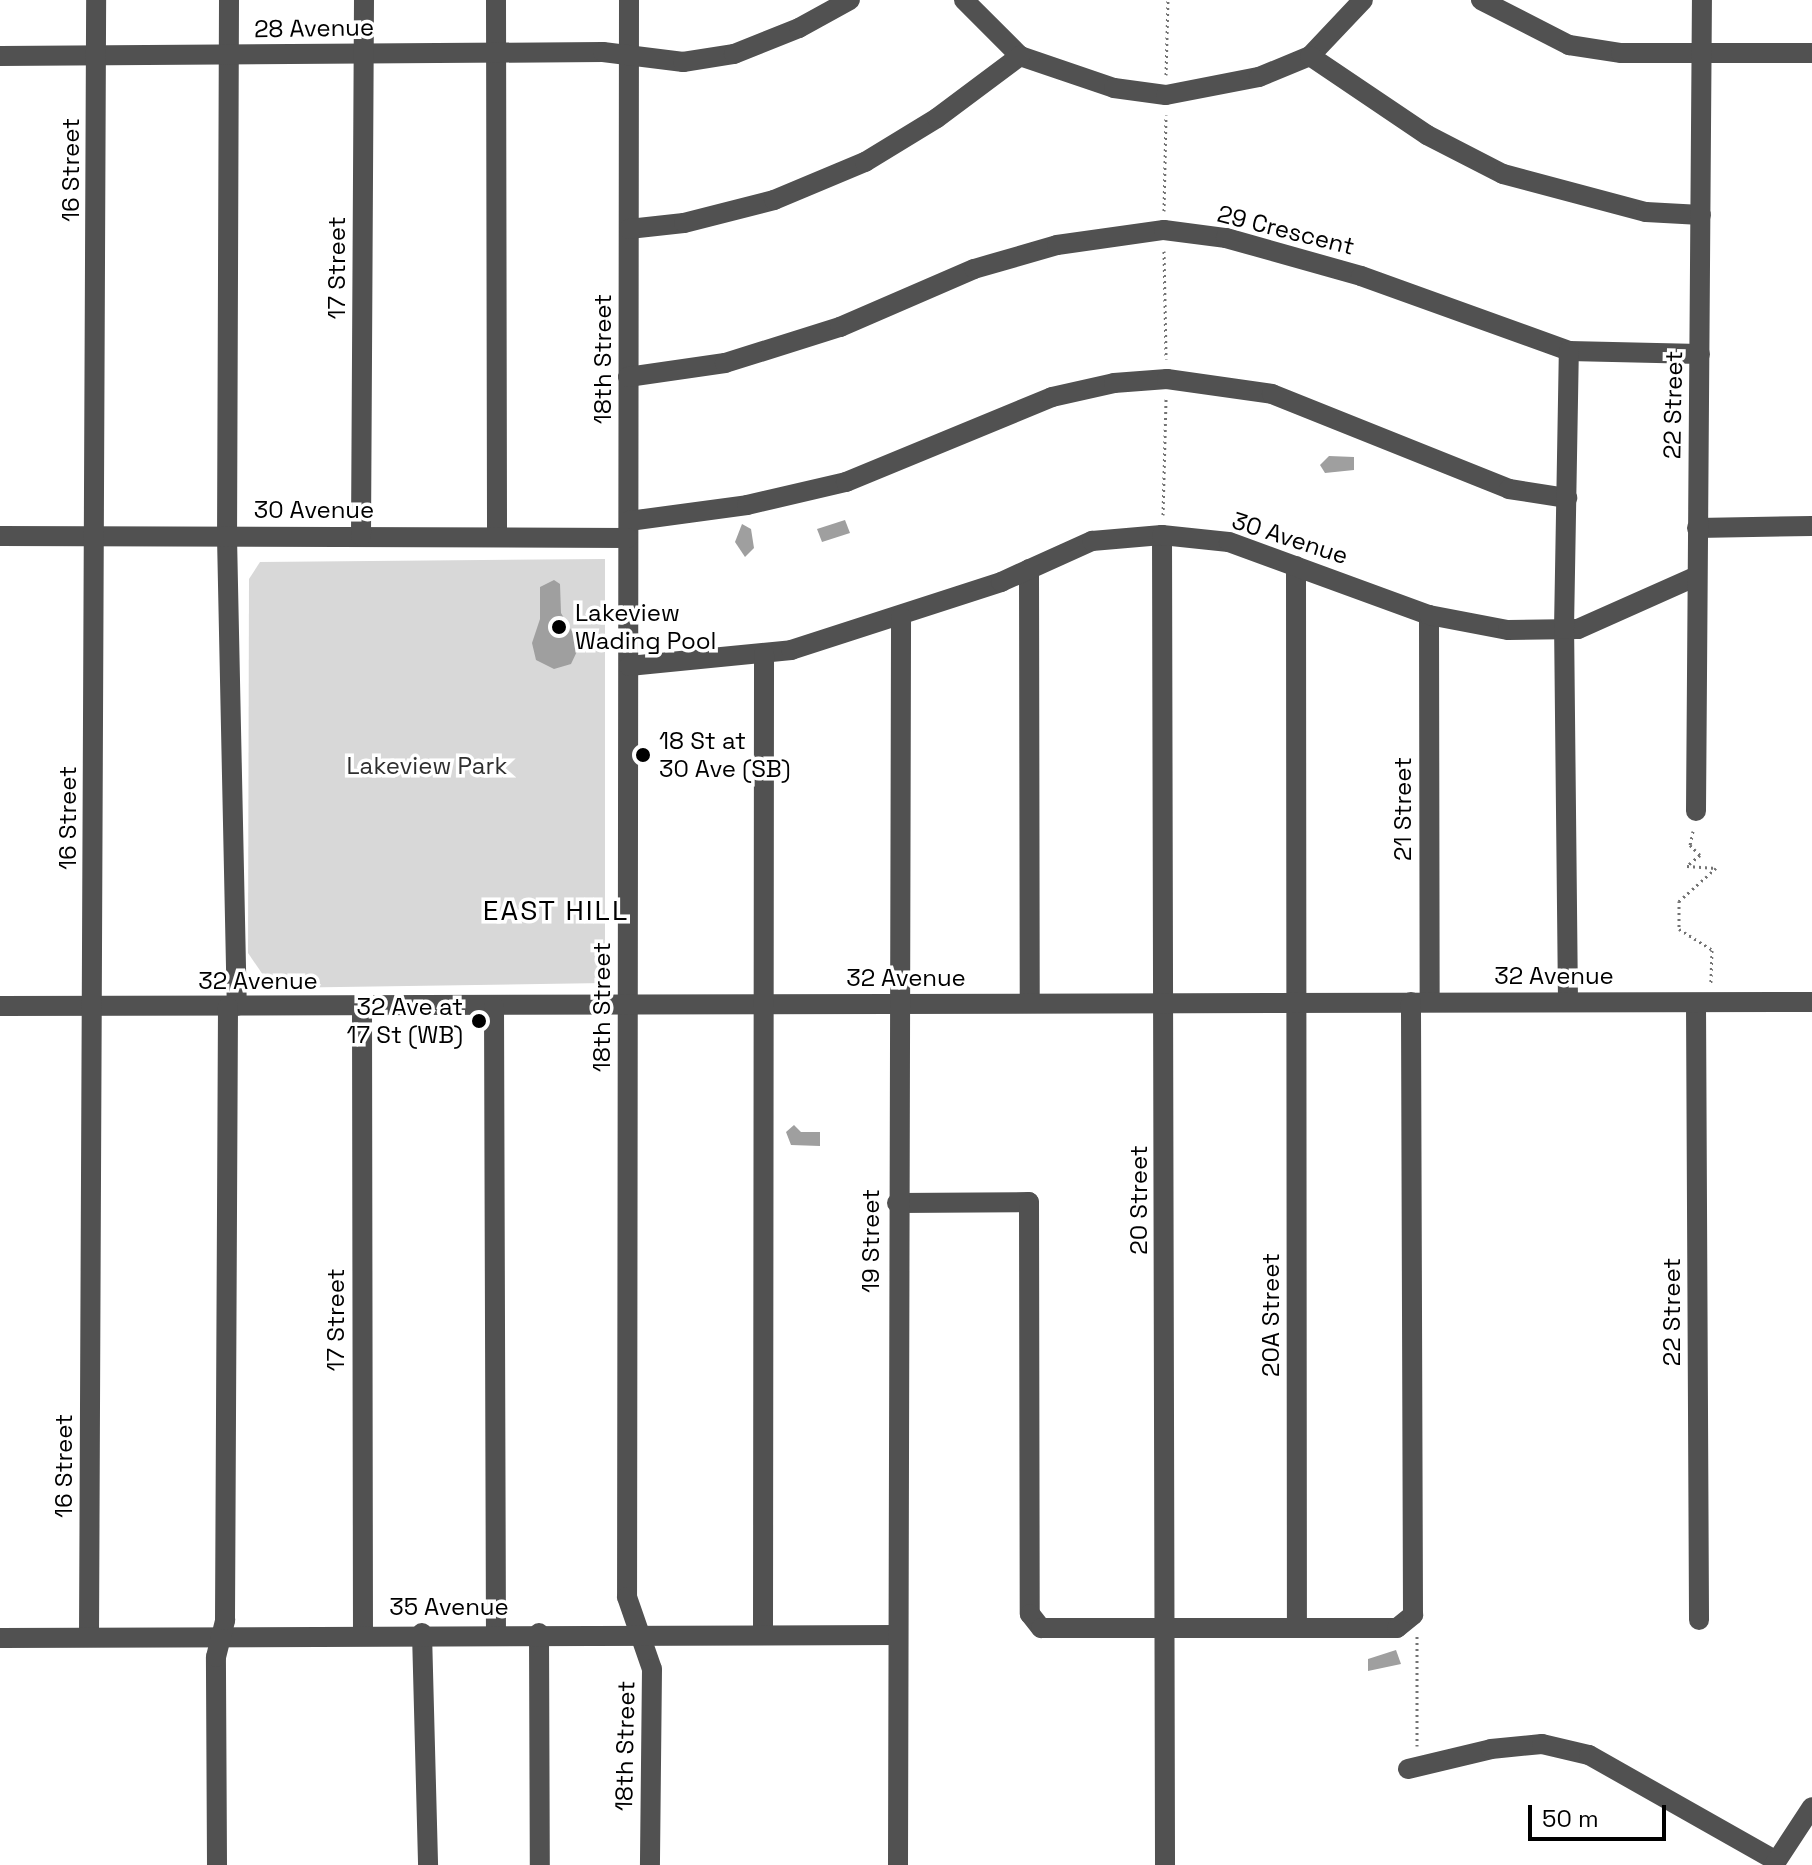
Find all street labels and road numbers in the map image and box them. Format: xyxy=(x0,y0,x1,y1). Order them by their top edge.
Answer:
street label: 28 Avenue xyxy=(254,13,374,43)
street label: 16 Street xyxy=(57,118,85,222)
street label: 29 Crescent xyxy=(1215,199,1357,261)
street label: 17 Street xyxy=(323,216,351,320)
street label: 18th Street xyxy=(589,294,617,424)
street label: 22 Street xyxy=(1658,351,1688,459)
street label: 30 Avenue xyxy=(254,496,374,524)
street label: 30 Avenue xyxy=(1228,506,1352,570)
street label: 21 Street xyxy=(1389,757,1417,861)
street label: 16 Street xyxy=(54,766,82,870)
street label: 18th Street xyxy=(588,942,616,1072)
street label: 32 Avenue xyxy=(1494,962,1614,990)
street label: 32 Avenue xyxy=(846,964,966,992)
street label: 32 Avenue xyxy=(198,967,318,995)
street label: 20 Street xyxy=(1125,1145,1153,1255)
street label: 19 Street xyxy=(857,1189,885,1293)
street label: 20A Street xyxy=(1257,1253,1285,1377)
street label: 22 Street xyxy=(1658,1258,1686,1366)
street label: 17 Street xyxy=(322,1268,350,1372)
street label: 16 Street xyxy=(50,1414,78,1518)
street label: 35 Avenue xyxy=(389,1593,509,1621)
street label: 18th Street xyxy=(609,1681,641,1811)

